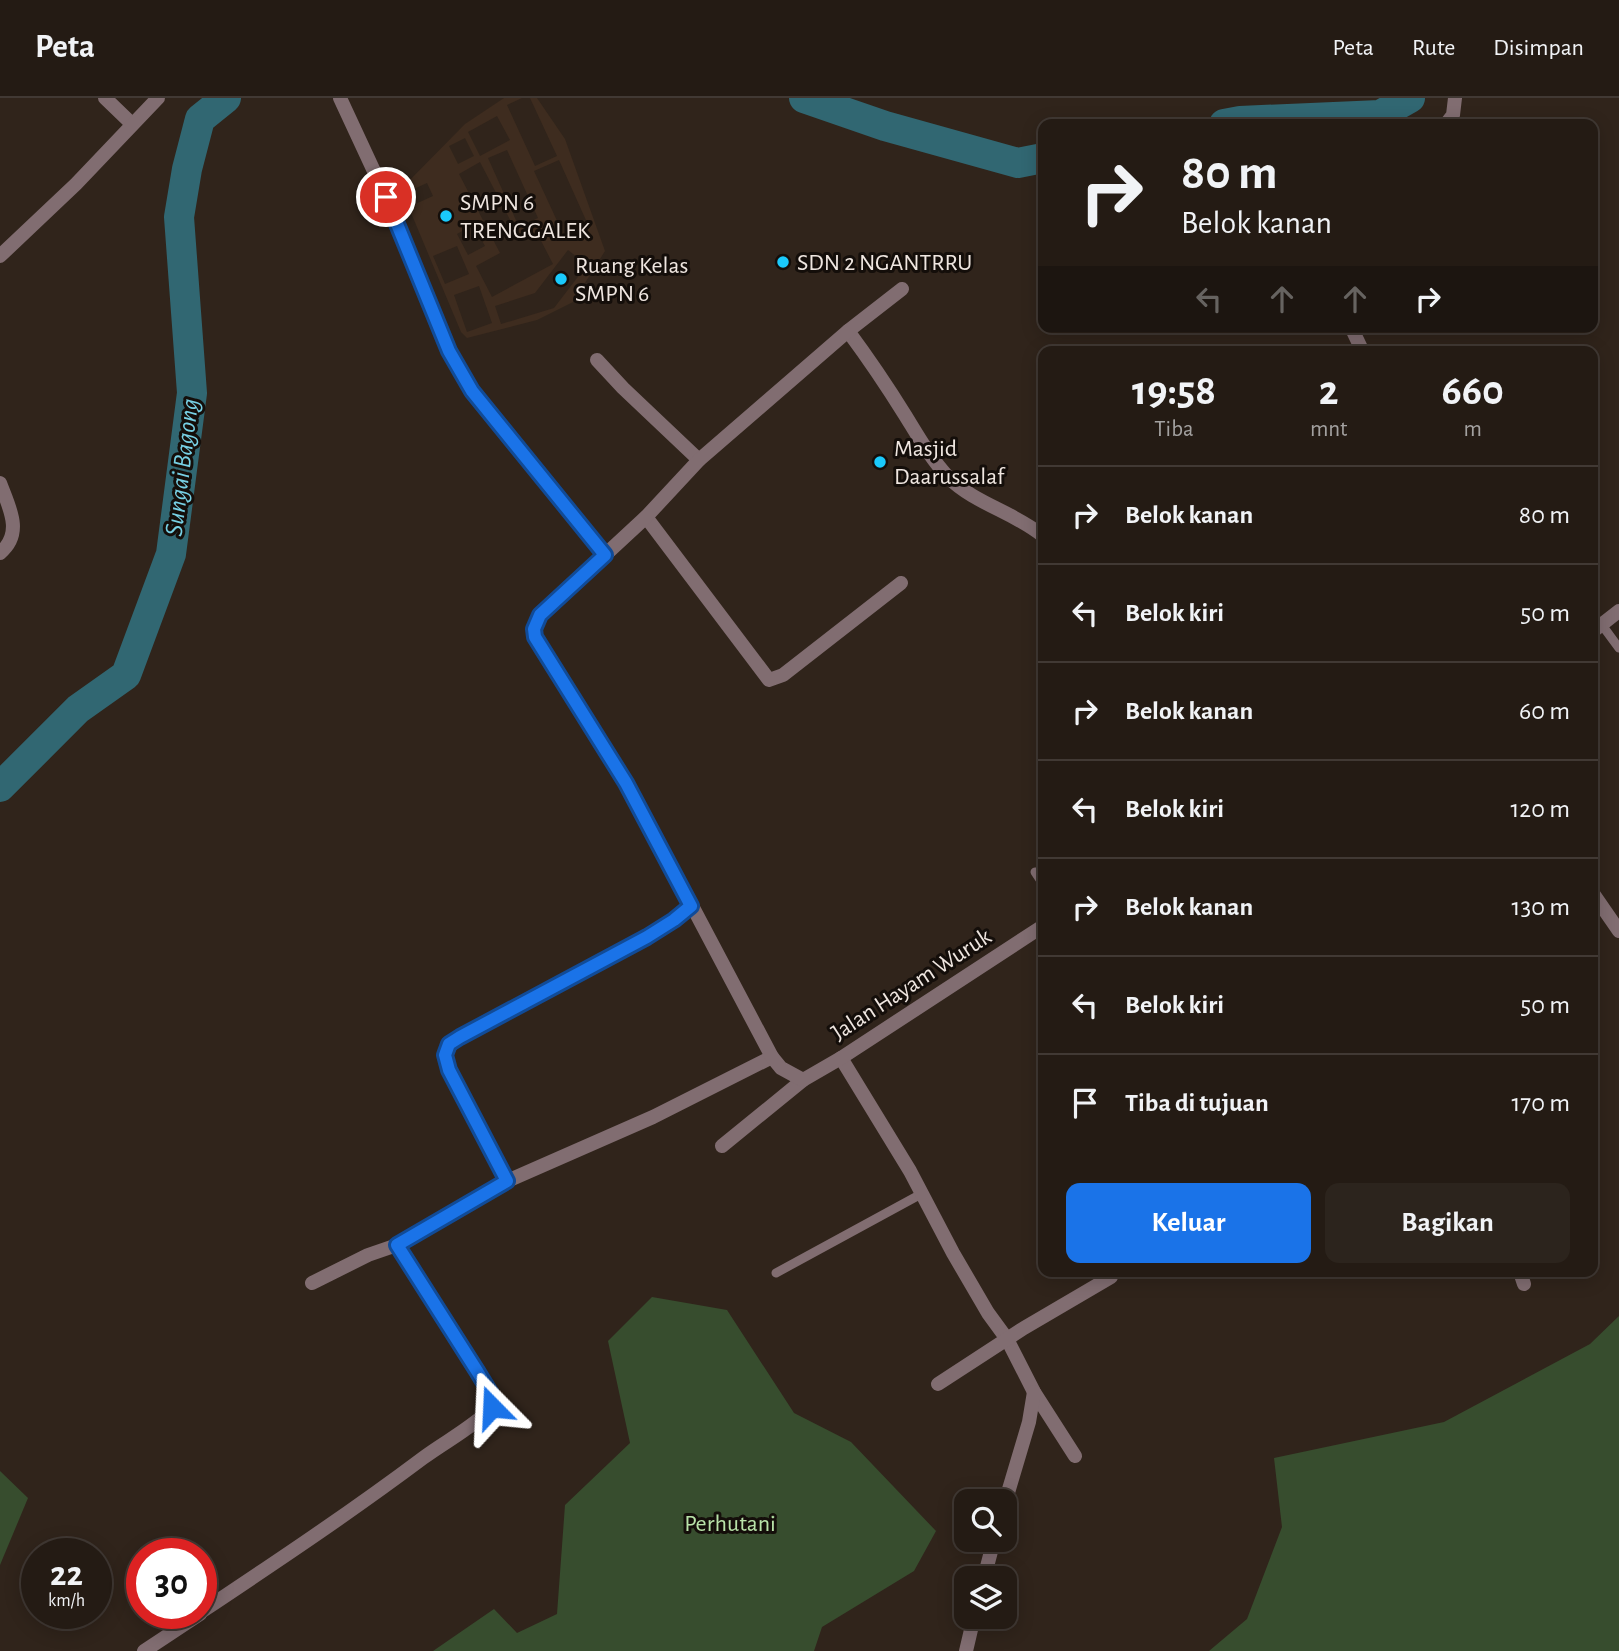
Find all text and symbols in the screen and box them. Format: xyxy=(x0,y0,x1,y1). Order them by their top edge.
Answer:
text: Peta xyxy=(35,31,95,64)
text: Peta xyxy=(1333,36,1374,60)
text: Rute xyxy=(1412,36,1455,60)
text: Disimpan xyxy=(1493,36,1584,60)
icon: right xyxy=(1066,147,1157,238)
text: 80 m xyxy=(1181,149,1278,198)
pin xyxy=(356,167,416,227)
icon: arrive xyxy=(367,178,405,216)
place label: SMPN 6 TRENGGALEK xyxy=(460,191,591,243)
text: Belok kanan xyxy=(1181,207,1332,239)
marker: SMPN 6 TRENGGALEK xyxy=(438,208,454,224)
place label: SDN 2 NGANTRRU xyxy=(797,251,972,275)
place label: Ruang Kelas SMPN 6 xyxy=(575,254,689,306)
marker: SDN 2 NGANTRRU xyxy=(775,254,791,270)
marker: Ruang Kelas SMPN 6 xyxy=(553,271,569,287)
icon: left xyxy=(1190,280,1228,318)
icon: ahead xyxy=(1263,280,1301,318)
icon: ahead xyxy=(1336,280,1374,318)
icon: right xyxy=(1409,280,1447,318)
text: 19:58 xyxy=(1132,370,1216,412)
text: 2 xyxy=(1319,370,1339,412)
text: 660 xyxy=(1441,370,1504,412)
water label: Sungai Bagong xyxy=(161,397,203,538)
text: Tiba xyxy=(1154,418,1194,441)
text: mnt xyxy=(1310,418,1347,441)
text: m xyxy=(1463,418,1482,441)
place label: Masjid Daarussalaf xyxy=(894,437,1006,489)
marker: Masjid Daarussalaf xyxy=(872,454,888,470)
icon: right xyxy=(1066,496,1104,534)
text: Belok kanan xyxy=(1125,502,1253,528)
text: 80 m xyxy=(1519,502,1570,528)
icon: left xyxy=(1066,594,1104,632)
text: Belok kiri xyxy=(1125,600,1224,626)
text: 50 m xyxy=(1520,600,1570,626)
icon: right xyxy=(1066,692,1104,730)
text: Belok kanan xyxy=(1125,698,1253,724)
text: 60 m xyxy=(1519,698,1570,724)
icon: left xyxy=(1066,790,1104,828)
text: Belok kiri xyxy=(1125,796,1224,822)
text: 120 m xyxy=(1510,796,1570,822)
icon: right xyxy=(1066,888,1104,926)
text: Belok kanan xyxy=(1125,894,1253,920)
text: 130 m xyxy=(1512,894,1570,920)
street label: Jalan Hayam Wuruk xyxy=(827,924,996,1045)
icon: left xyxy=(1066,986,1104,1024)
text: Belok kiri xyxy=(1125,992,1224,1018)
text: 50 m xyxy=(1520,992,1570,1018)
icon: arrive xyxy=(1066,1084,1104,1122)
text: Tiba di tujuan xyxy=(1125,1090,1269,1116)
text: 170 m xyxy=(1511,1090,1570,1116)
button: Keluar xyxy=(1066,1183,1311,1263)
button: Bagikan xyxy=(1325,1183,1570,1263)
position arrow xyxy=(455,1370,529,1444)
map controls xyxy=(954,1489,1017,1629)
button: search xyxy=(954,1489,1017,1552)
park label: Perhutani xyxy=(684,1512,776,1536)
speed limit sign: 30 xyxy=(126,1538,217,1629)
text: 22 xyxy=(50,1557,83,1592)
button: layers xyxy=(954,1566,1017,1629)
text: km/h xyxy=(48,1592,85,1610)

